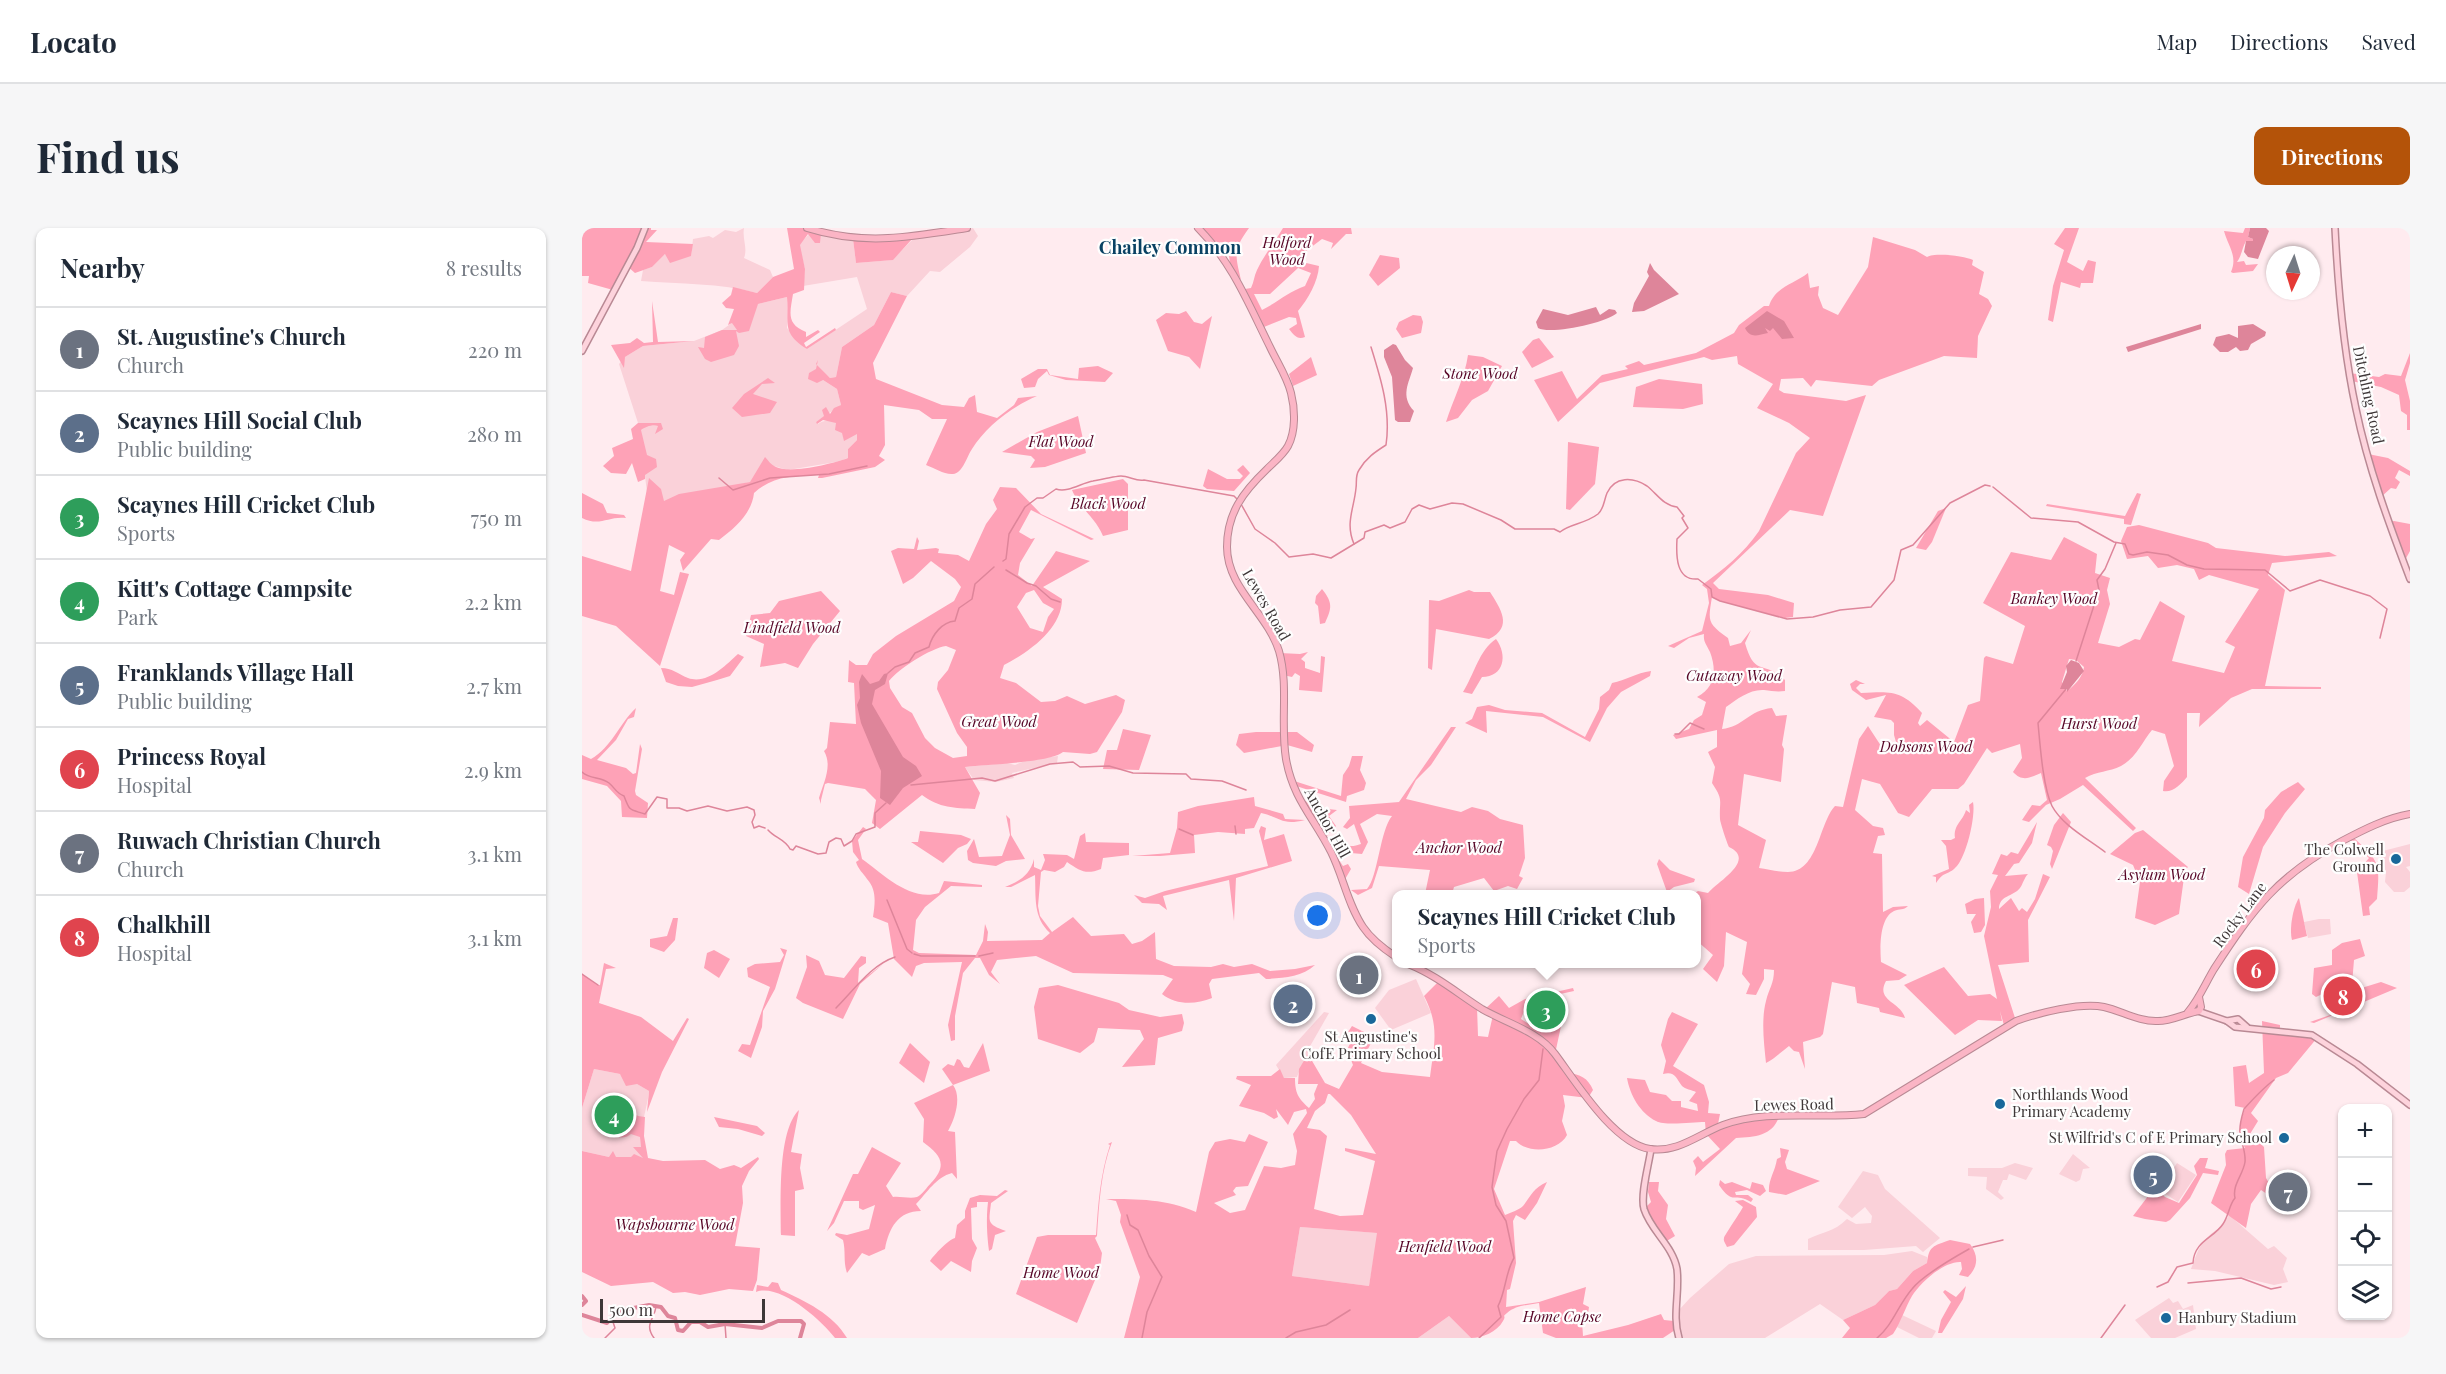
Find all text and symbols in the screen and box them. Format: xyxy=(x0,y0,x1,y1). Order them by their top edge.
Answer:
text: Locato xyxy=(30,23,117,60)
text: Map xyxy=(2156,27,2197,55)
text: Directions xyxy=(2230,27,2328,55)
text: Saved xyxy=(2361,27,2416,55)
button: Directions xyxy=(2254,127,2410,185)
text: Find us xyxy=(36,128,180,184)
park label: Holford Wood xyxy=(1262,232,1312,269)
district label: Chailey Common xyxy=(1099,235,1241,259)
north arrow xyxy=(2266,246,2320,300)
text: Nearby xyxy=(60,250,145,285)
text: 8 results xyxy=(446,254,522,281)
text: St. Augustine's Church xyxy=(117,321,346,351)
text: 1 xyxy=(76,336,83,363)
text: 220 m xyxy=(468,336,522,363)
street label: Ditchling Road xyxy=(2349,344,2389,446)
text: Church xyxy=(117,351,184,378)
park label: Stone Wood xyxy=(1441,363,1518,383)
text: Scaynes Hill Social Club xyxy=(117,405,362,435)
text: 2 xyxy=(74,420,85,447)
text: 280 m xyxy=(467,420,522,447)
park label: Flat Wood xyxy=(1028,431,1094,451)
text: Public building xyxy=(117,435,252,462)
text: Scaynes Hill Cricket Club xyxy=(117,489,375,519)
park label: Black Wood xyxy=(1069,493,1146,513)
text: 3 xyxy=(75,504,84,531)
text: 750 m xyxy=(471,504,522,531)
text: Sports xyxy=(117,519,175,546)
street label: Lewes Road xyxy=(1238,565,1296,644)
text: Kitt's Cottage Campsite xyxy=(117,573,352,603)
text: 4 xyxy=(74,588,85,615)
text: 2.2 km xyxy=(465,588,522,615)
park label: Bankey Wood xyxy=(2010,588,2098,608)
text: Park xyxy=(117,603,158,630)
park label: Lindfield Wood xyxy=(743,617,841,637)
text: Franklands Village Hall xyxy=(117,657,354,687)
park label: Cutaway Wood xyxy=(1686,665,1783,685)
text: 5 xyxy=(75,672,84,699)
text: 2.7 km xyxy=(466,672,522,699)
text: Public building xyxy=(117,687,252,714)
park label: Great Wood xyxy=(961,711,1038,731)
park label: Hurst Wood xyxy=(2060,713,2138,733)
park label: Dobsons Wood xyxy=(1879,736,1973,756)
text: Princess Royal xyxy=(117,741,266,771)
text: 6 xyxy=(74,756,85,783)
text: 2.9 km xyxy=(464,756,522,783)
text: Hospital xyxy=(117,771,192,798)
street label: Anchor Hill xyxy=(1300,783,1355,861)
text: Ruwach Christian Church xyxy=(117,825,381,855)
park label: Anchor Wood xyxy=(1414,837,1503,857)
place label: The Colwell Ground xyxy=(2304,839,2384,876)
text: 7 xyxy=(75,840,84,867)
text: 3.1 km xyxy=(467,840,522,867)
marker: The Colwell Ground xyxy=(2389,852,2403,866)
text: Church xyxy=(117,855,184,882)
park label: Asylum Wood xyxy=(2117,864,2206,884)
street label: Rocky Lane xyxy=(2208,878,2270,951)
popup xyxy=(1392,890,1701,968)
your location xyxy=(1303,901,1332,930)
text: Scaynes Hill Cricket Club xyxy=(1417,901,1676,931)
text: Chalkhill xyxy=(117,909,211,939)
text: 8 xyxy=(74,924,85,951)
text: 3.1 km xyxy=(467,924,522,951)
text: Sports xyxy=(1417,931,1476,958)
text: Hospital xyxy=(117,939,192,966)
pin: 6 xyxy=(2236,946,2276,992)
pin: 1 xyxy=(1340,952,1378,998)
pin: 8 xyxy=(2324,974,2362,1018)
pin: 2 xyxy=(1274,982,1312,1026)
pin: 3 xyxy=(1526,988,1566,1032)
marker: St Augustine's CofE Primary School xyxy=(1364,1012,1378,1026)
place label: St Augustine's CofE Primary School xyxy=(1301,1026,1441,1063)
place label: Northlands Wood Primary Academy xyxy=(2012,1084,2131,1121)
pin: 4 xyxy=(594,1092,633,1138)
street label: Lewes Road xyxy=(1754,1093,1834,1115)
marker: Northlands Wood Primary Academy xyxy=(1993,1097,2007,1111)
map controls xyxy=(2338,1104,2392,1320)
button: + xyxy=(2338,1104,2392,1158)
place label: St Wilfrid's C of E Primary School xyxy=(2049,1127,2272,1147)
marker: St Wilfrid's C of E Primary School xyxy=(2277,1131,2291,1145)
pin: 5 xyxy=(2134,1152,2172,1198)
button: − xyxy=(2338,1158,2392,1212)
pin: 7 xyxy=(2268,1170,2308,1214)
button: locate xyxy=(2338,1212,2392,1266)
park label: Wapsbourne Wood xyxy=(616,1214,735,1234)
park label: Henfield Wood xyxy=(1398,1236,1492,1256)
park label: Home Wood xyxy=(1022,1262,1100,1282)
button: layers xyxy=(2338,1266,2392,1320)
scale bar xyxy=(600,1296,765,1324)
text: 500 m xyxy=(609,1299,653,1320)
park label: Home Copse xyxy=(1522,1306,1602,1326)
place label: Hanbury Stadium xyxy=(2178,1307,2297,1327)
marker: Hanbury Stadium xyxy=(2159,1311,2173,1325)

